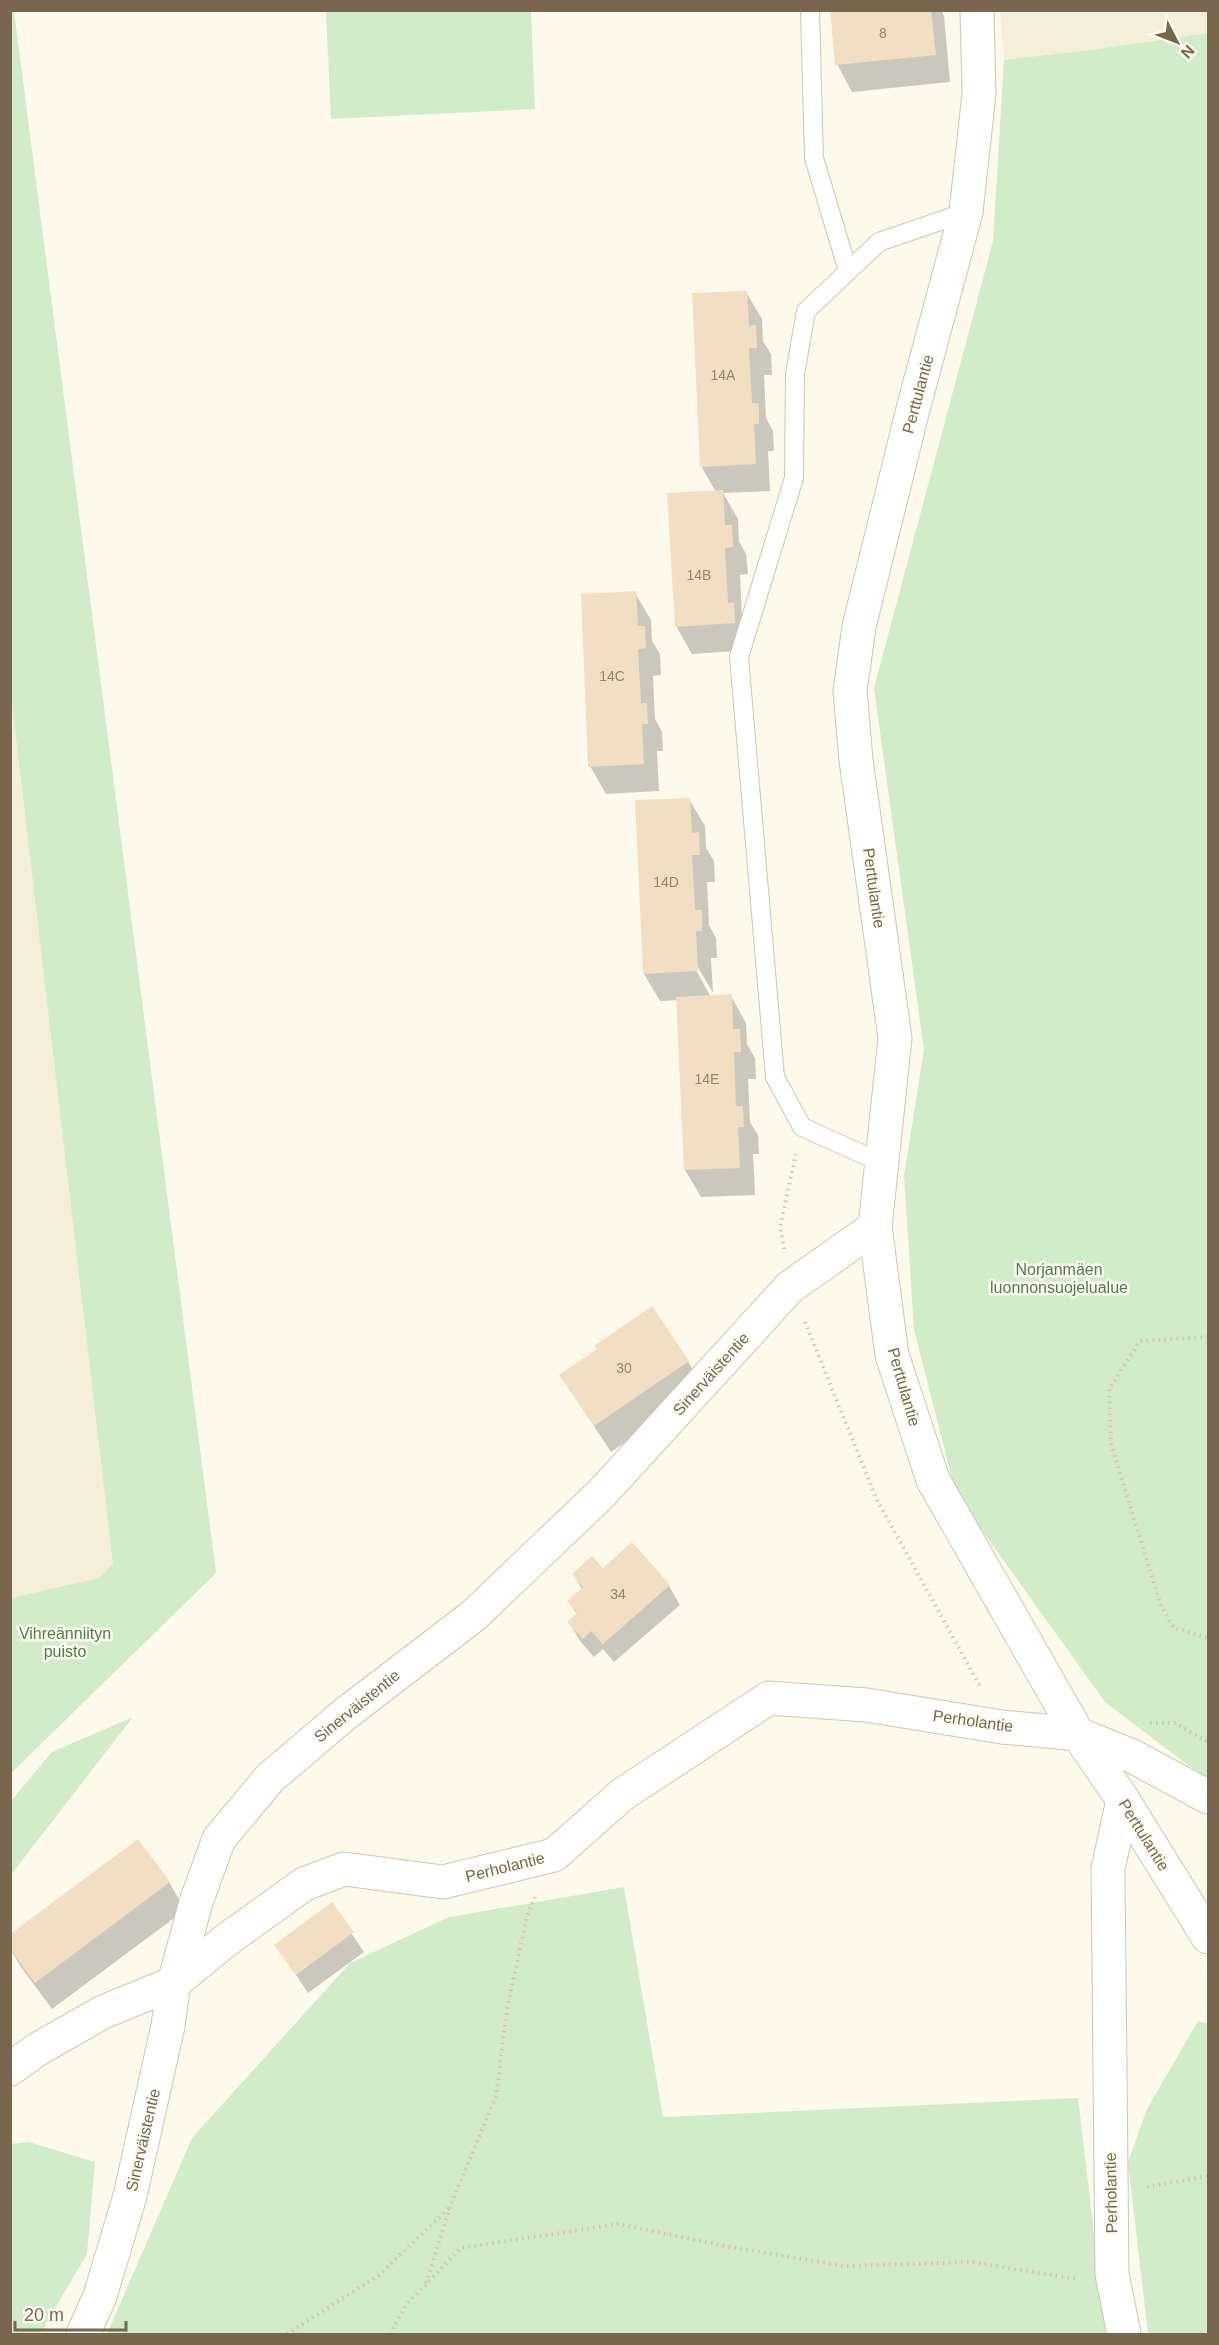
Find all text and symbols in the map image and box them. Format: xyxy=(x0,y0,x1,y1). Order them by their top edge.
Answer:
north arrow xyxy=(1147,12,1207,72)
house number: 8 xyxy=(879,25,887,41)
text: N xyxy=(1178,42,1198,62)
street label: Perttulantie xyxy=(899,353,937,435)
house number: 14A xyxy=(711,367,736,383)
house number: 14B xyxy=(687,567,711,583)
house number: 14C xyxy=(599,668,625,684)
street label: Perttulantie xyxy=(860,847,888,929)
house number: 14D xyxy=(653,874,679,890)
house number: 14E xyxy=(695,1071,719,1087)
park label: Norjanmäen luonnonsuojelualue xyxy=(990,1261,1128,1296)
street label: Sinerväistentie xyxy=(670,1329,752,1419)
street label: Perttulantie xyxy=(885,1346,923,1428)
house number: 30 xyxy=(616,1360,632,1376)
house number: 34 xyxy=(610,1586,626,1602)
park label: Vihreänniityn puisto xyxy=(19,1625,111,1660)
street label: Sinerväistentie xyxy=(311,1666,403,1746)
street label: Perholantie xyxy=(932,1707,1014,1735)
street label: Perttulantie xyxy=(1115,1796,1173,1874)
street label: Perholantie xyxy=(464,1849,546,1885)
street label: Sinerväistentie xyxy=(123,2087,163,2193)
street label: Perholantie xyxy=(1102,2152,1120,2234)
scale bar xyxy=(15,2294,126,2332)
text: 20 m xyxy=(24,2305,64,2325)

